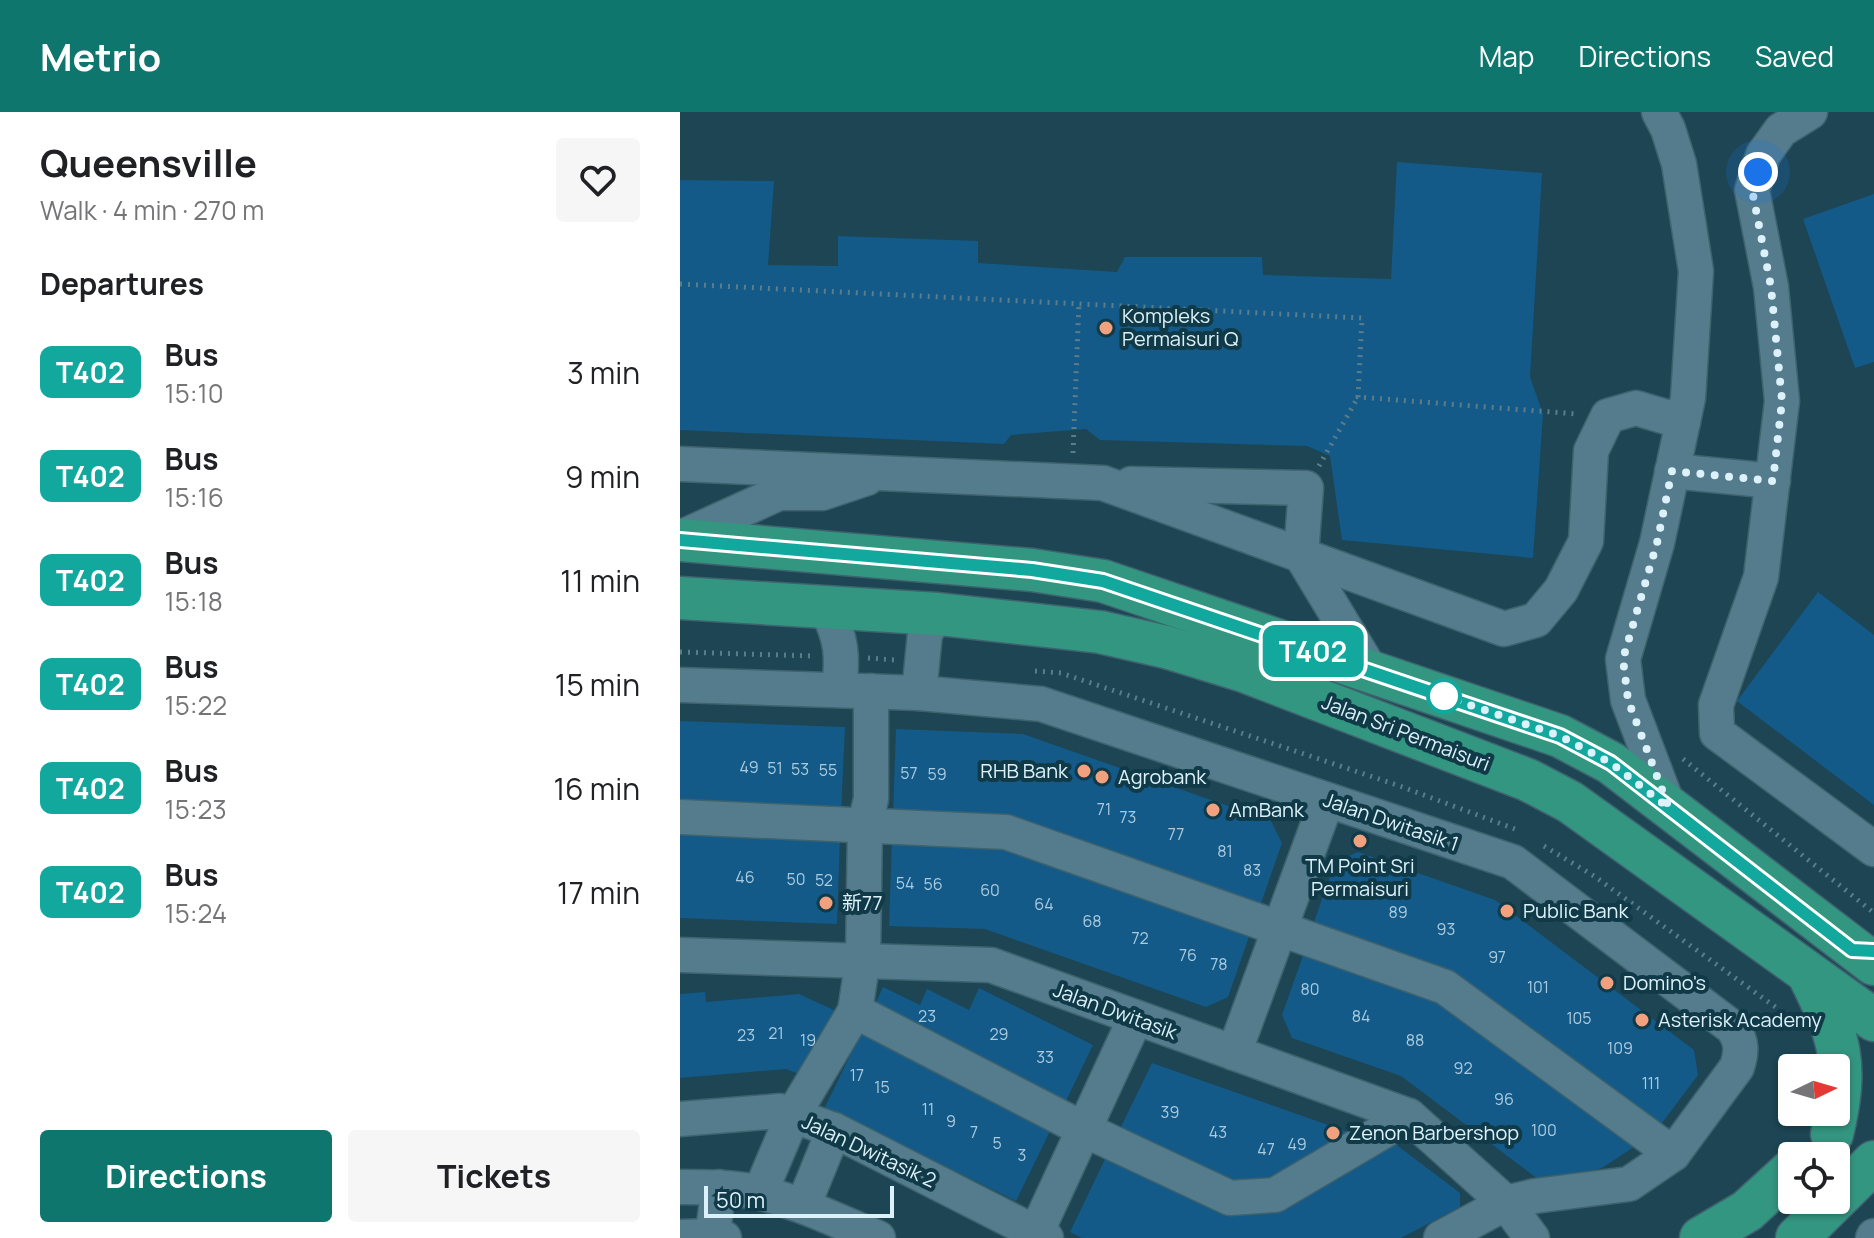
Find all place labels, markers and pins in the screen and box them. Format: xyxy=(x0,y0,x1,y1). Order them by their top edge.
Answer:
place label: Kompleks Permaisuri Q xyxy=(1122,302,1238,352)
marker: Kompleks Permaisuri Q xyxy=(1097,319,1115,337)
unlabelled marker xyxy=(1427,679,1461,713)
place label: RHB Bank xyxy=(980,757,1069,784)
marker: RHB Bank xyxy=(1075,762,1093,780)
place label: Agrobank xyxy=(1118,763,1207,790)
marker: Agrobank xyxy=(1093,768,1111,786)
place label: AmBank xyxy=(1229,796,1305,823)
marker: AmBank xyxy=(1204,801,1222,819)
marker: TM Point Sri Permaisuri xyxy=(1351,832,1369,850)
place label: TM Point Sri Permaisuri xyxy=(1305,852,1415,902)
place label: 新77 xyxy=(842,889,883,916)
marker: 新77 xyxy=(817,894,835,912)
place label: Public Bank xyxy=(1523,897,1629,924)
marker: Public Bank xyxy=(1498,902,1516,920)
place label: Domino's xyxy=(1623,969,1706,996)
marker: Domino's xyxy=(1598,974,1616,992)
place label: Asterisk Academy xyxy=(1658,1006,1822,1033)
marker: Asterisk Academy xyxy=(1633,1011,1651,1029)
place label: Zenon Barbershop xyxy=(1349,1119,1519,1146)
marker: Zenon Barbershop xyxy=(1324,1124,1342,1142)

